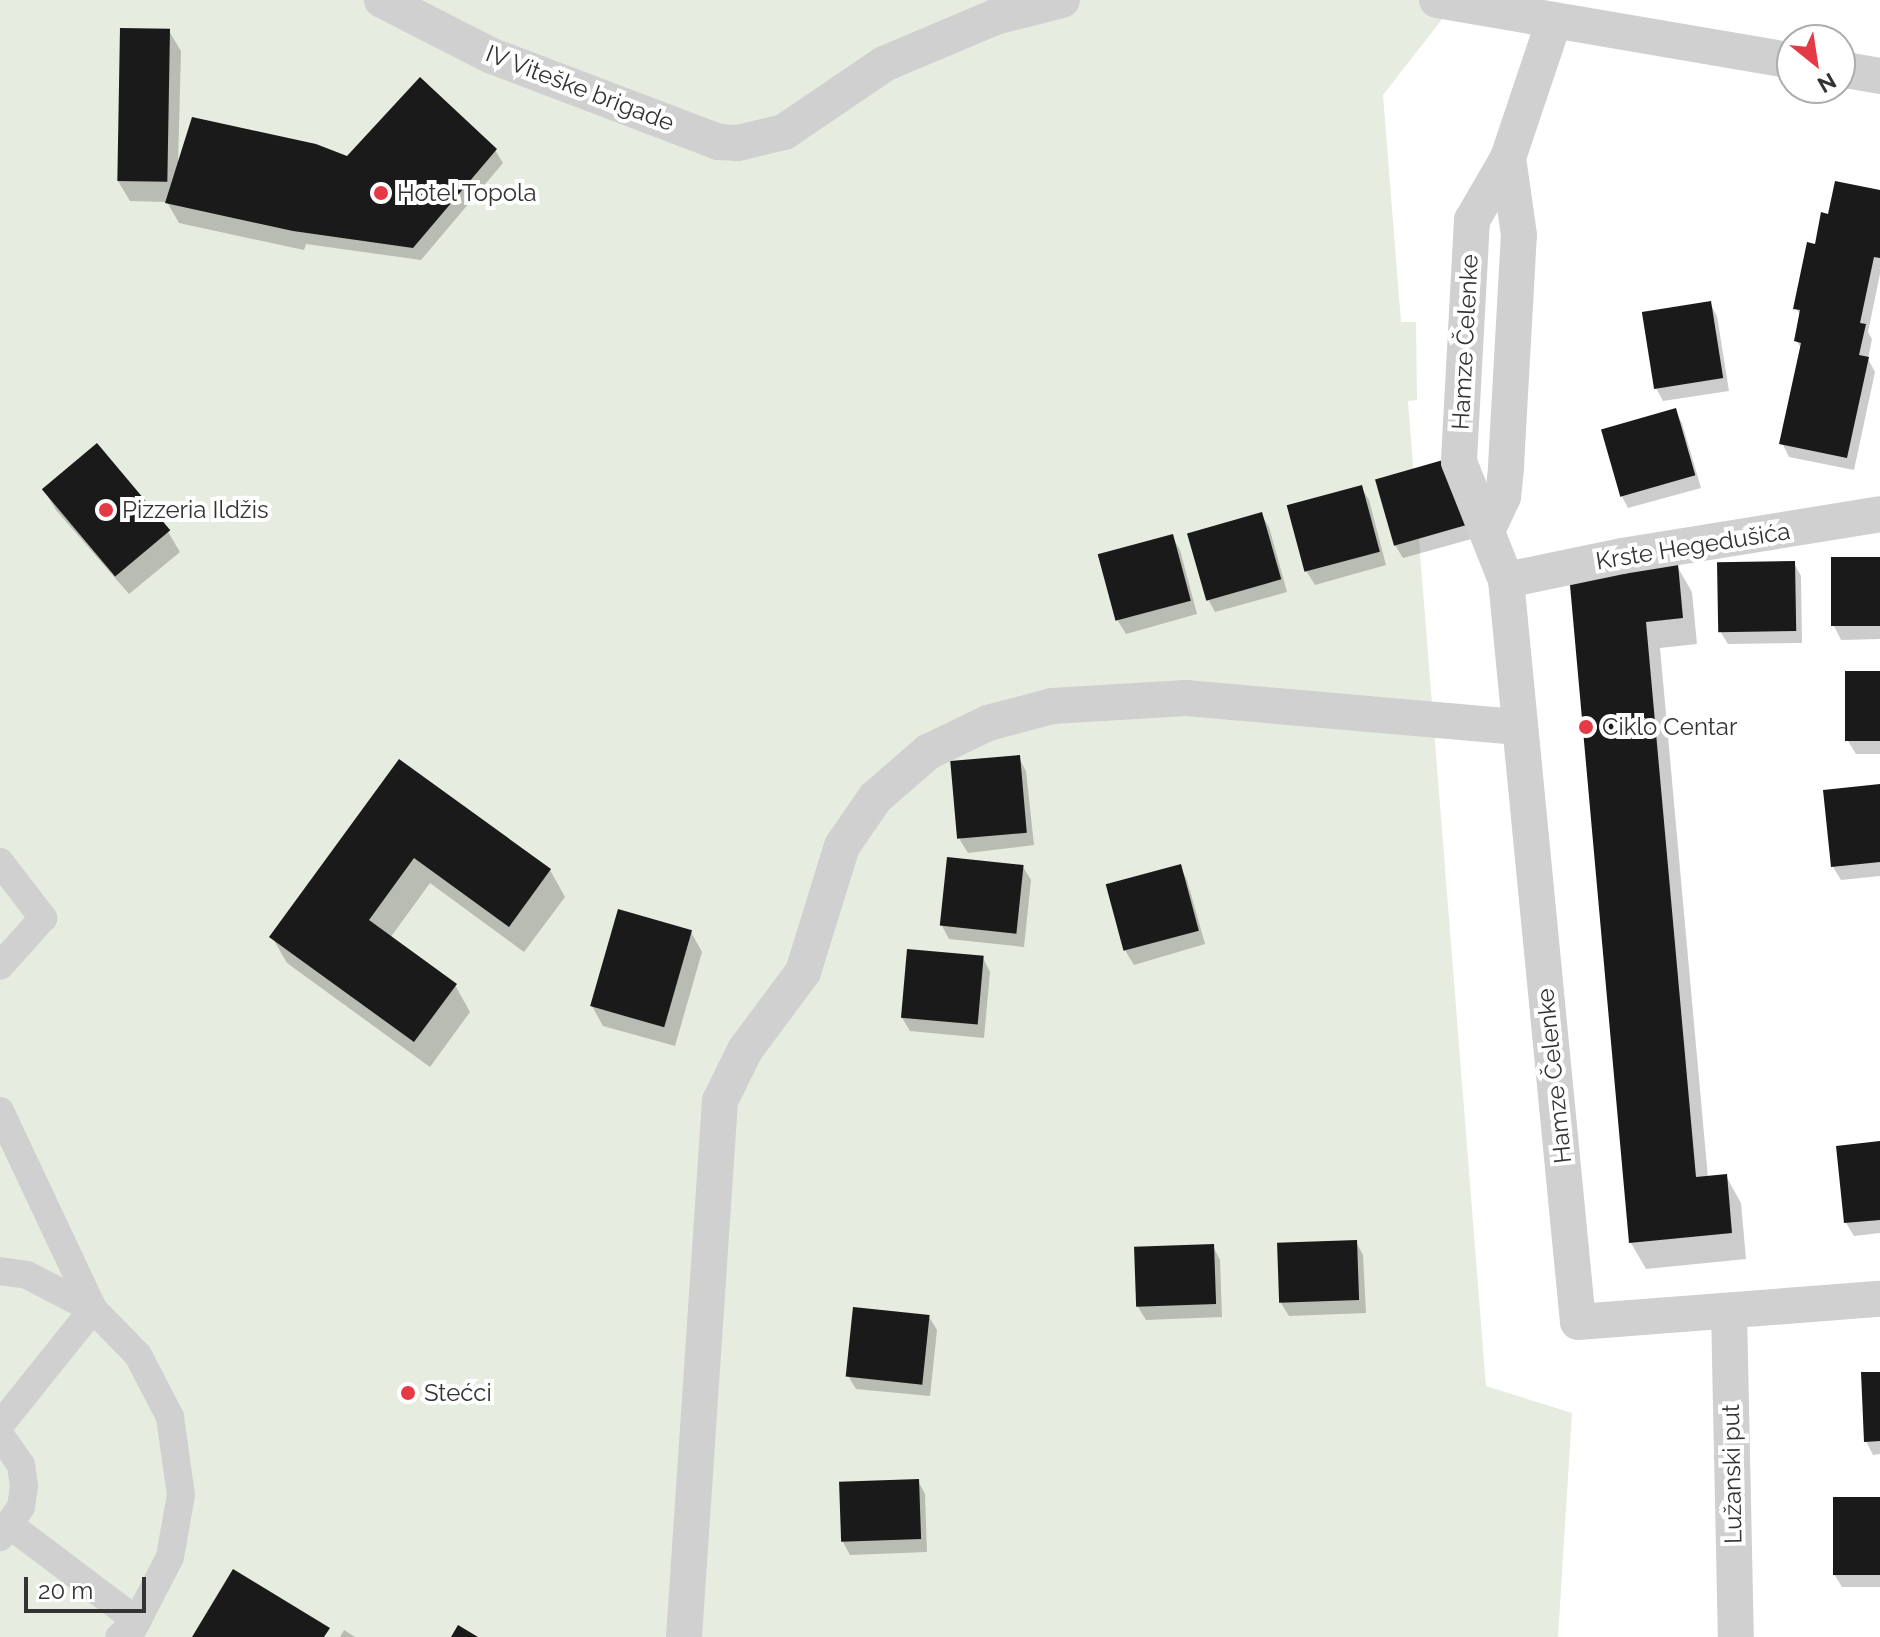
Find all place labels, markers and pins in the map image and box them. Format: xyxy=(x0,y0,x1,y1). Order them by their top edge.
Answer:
place label: Hotel Topola xyxy=(397,179,538,207)
marker: Hotel Topola xyxy=(372,184,390,202)
place label: Pizzeria Ildžis xyxy=(122,496,268,524)
marker: Pizzeria Ildžis xyxy=(97,501,115,519)
place label: Ciklo Centar xyxy=(1602,713,1737,741)
marker: Ciklo Centar xyxy=(1577,718,1595,736)
place label: Stećci xyxy=(424,1379,492,1407)
marker: Stećci xyxy=(399,1384,417,1402)

